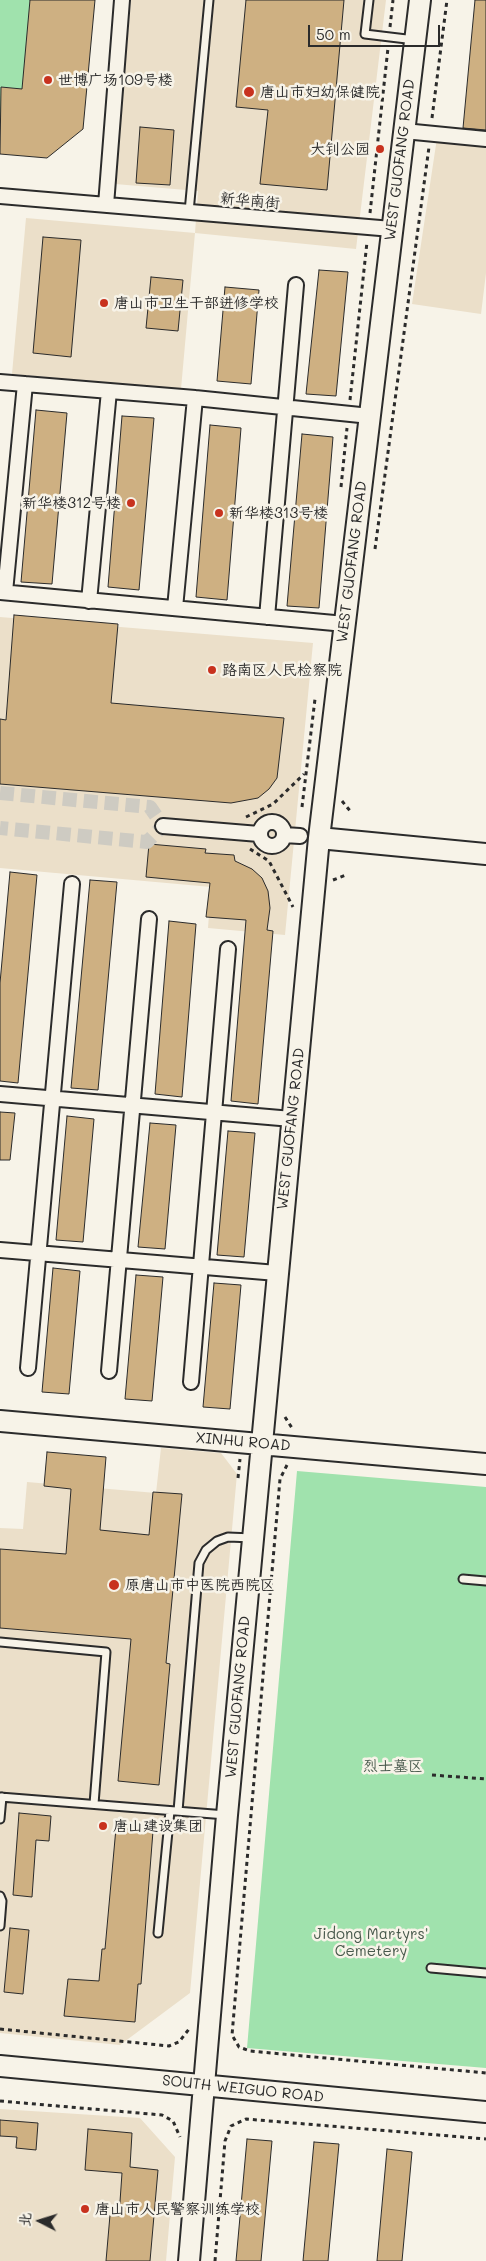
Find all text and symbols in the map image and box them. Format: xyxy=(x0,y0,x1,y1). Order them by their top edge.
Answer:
scale bar xyxy=(311,15,444,47)
text: 50 m xyxy=(316,24,351,44)
place label: 世博广场109号楼 xyxy=(58,71,173,89)
marker: 世博广场109号楼 xyxy=(42,74,54,86)
street label: WEST GUOFANG ROAD xyxy=(381,78,419,242)
place label: 唐山市妇幼保健院 xyxy=(260,83,380,101)
marker: 唐山市妇幼保健院 xyxy=(242,85,256,99)
place label: 大钊公园 xyxy=(310,140,370,158)
marker: 大钊公园 xyxy=(374,143,386,155)
street label: 新华南街 xyxy=(219,189,281,213)
place label: 唐山市卫生干部进修学校 xyxy=(114,294,279,312)
marker: 唐山市卫生干部进修学校 xyxy=(98,297,110,309)
street label: WEST GUOFANG ROAD xyxy=(333,480,371,644)
place label: 新华楼312号楼 xyxy=(22,494,121,512)
marker: 新华楼312号楼 xyxy=(125,497,137,509)
place label: 新华楼313号楼 xyxy=(229,504,328,522)
marker: 新华楼313号楼 xyxy=(213,507,225,519)
place label: 路南区人民检察院 xyxy=(222,661,342,679)
marker: 路南区人民检察院 xyxy=(206,664,218,676)
street label: WEST GUOFANG ROAD xyxy=(274,1047,308,1211)
street label: XINHU ROAD xyxy=(195,1429,291,1455)
place label: 原唐山市中医院西院区 xyxy=(125,1576,275,1594)
marker: 原唐山市中医院西院区 xyxy=(107,1578,121,1592)
street label: WEST GUOFANG ROAD xyxy=(222,1615,254,1779)
park label: 烈士墓区 xyxy=(363,1757,423,1775)
place label: 唐山建设集团 xyxy=(113,1817,203,1835)
marker: 唐山建设集团 xyxy=(97,1820,109,1832)
park label: Jidong Martyrs' Cemetery xyxy=(314,1925,428,1960)
street label: SOUTH WEIGUO ROAD xyxy=(161,2072,325,2106)
north arrow xyxy=(15,2196,65,2246)
place label: 唐山市人民警察训练学校 xyxy=(95,2200,260,2218)
marker: 唐山市人民警察训练学校 xyxy=(79,2203,91,2215)
text: 北 xyxy=(14,2212,35,2227)

